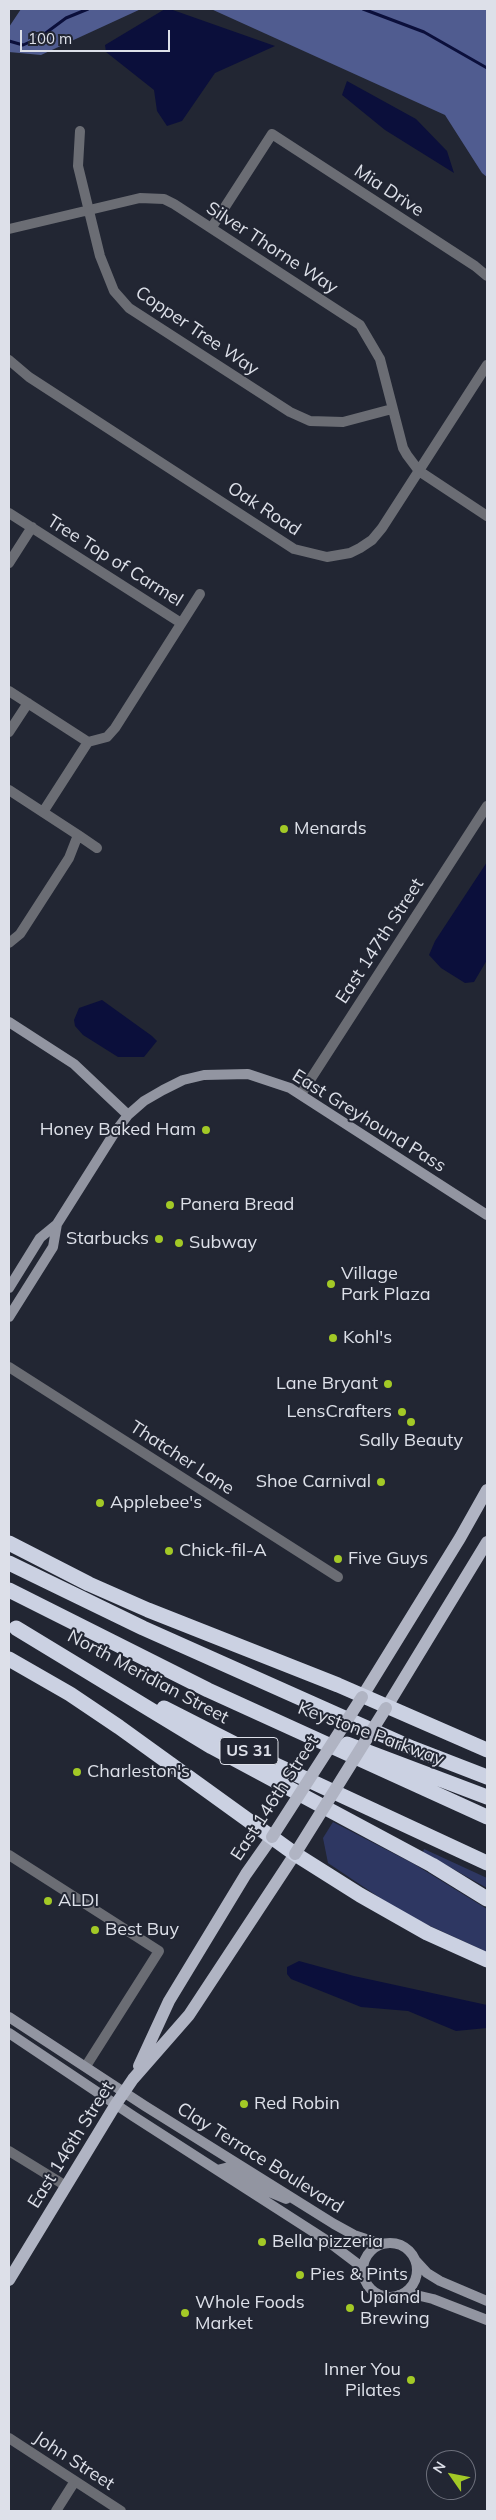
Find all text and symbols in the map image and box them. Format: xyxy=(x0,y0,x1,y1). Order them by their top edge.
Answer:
scale bar xyxy=(22,20,172,52)
text: 100 m xyxy=(28,29,72,48)
street label: Mia Drive xyxy=(350,161,428,221)
street label: Silver Thorne Way xyxy=(202,197,342,299)
street label: Copper Tree Way xyxy=(131,282,263,380)
street label: Oak Road xyxy=(223,477,305,541)
street label: Tree Top of Carmel xyxy=(43,511,187,611)
place label: Menards xyxy=(294,818,367,840)
marker: Menards xyxy=(278,823,290,835)
street label: East 147th Street xyxy=(332,874,428,1008)
street label: East Greyhound Pass xyxy=(288,1065,450,1177)
place label: Honey Baked Ham xyxy=(40,1119,196,1141)
marker: Honey Baked Ham xyxy=(200,1124,212,1136)
place label: Panera Bread xyxy=(180,1194,294,1216)
marker: Panera Bread xyxy=(164,1199,176,1211)
place label: Starbucks xyxy=(66,1228,149,1250)
place label: Subway xyxy=(189,1232,257,1254)
marker: Starbucks xyxy=(153,1233,165,1245)
marker: Subway xyxy=(173,1237,185,1249)
place label: Village Park Plaza xyxy=(341,1263,430,1306)
marker: Village Park Plaza xyxy=(325,1278,337,1290)
place label: Kohl's xyxy=(343,1327,392,1349)
marker: Kohl's xyxy=(327,1332,339,1344)
place label: Lane Bryant xyxy=(276,1373,378,1395)
marker: Lane Bryant xyxy=(382,1378,394,1390)
place label: LensCrafters xyxy=(286,1401,392,1423)
marker: LensCrafters xyxy=(396,1406,408,1418)
street label: Thatcher Lane xyxy=(126,1416,238,1500)
marker: Sally Beauty xyxy=(405,1416,417,1428)
place label: Sally Beauty xyxy=(359,1430,463,1452)
place label: Shoe Carnival xyxy=(256,1471,371,1493)
marker: Shoe Carnival xyxy=(375,1476,387,1488)
place label: Applebee's xyxy=(110,1492,202,1514)
marker: Applebee's xyxy=(94,1497,106,1509)
place label: Chick-fil-A xyxy=(179,1540,267,1562)
marker: Chick-fil-A xyxy=(163,1545,175,1557)
place label: Five Guys xyxy=(348,1548,428,1570)
marker: Five Guys xyxy=(332,1553,344,1565)
street label: North Meridian Street xyxy=(64,1625,232,1729)
street label: Keystone Parkway xyxy=(295,1698,447,1770)
street label: East 146th Street xyxy=(227,1731,323,1865)
road number: US 31 xyxy=(220,1738,278,1764)
place label: Charleston's xyxy=(87,1761,190,1783)
marker: Charleston's xyxy=(71,1766,83,1778)
place label: ALDI xyxy=(58,1890,99,1912)
marker: ALDI xyxy=(42,1895,54,1907)
place label: Best Buy xyxy=(105,1919,179,1941)
marker: Best Buy xyxy=(89,1924,101,1936)
street label: East 146th Street xyxy=(23,2078,119,2212)
place label: Red Robin xyxy=(254,2093,340,2115)
street label: Clay Terrace Boulevard xyxy=(173,2098,347,2218)
marker: Red Robin xyxy=(238,2098,250,2110)
place label: Bella pizzeria xyxy=(272,2231,383,2253)
marker: Bella pizzeria xyxy=(256,2236,268,2248)
place label: Pies & Pints xyxy=(310,2264,408,2286)
marker: Pies & Pints xyxy=(294,2269,306,2281)
place label: Upland Brewing xyxy=(360,2287,430,2330)
place label: Whole Foods Market xyxy=(195,2292,305,2334)
marker: Upland Brewing xyxy=(344,2302,356,2314)
marker: Whole Foods Market xyxy=(179,2307,191,2319)
place label: Inner You Pilates xyxy=(324,2359,401,2402)
marker: Inner You Pilates xyxy=(405,2374,417,2386)
street label: John Street xyxy=(30,2427,118,2495)
north arrow xyxy=(426,2450,476,2500)
text: N xyxy=(429,2458,450,2477)

